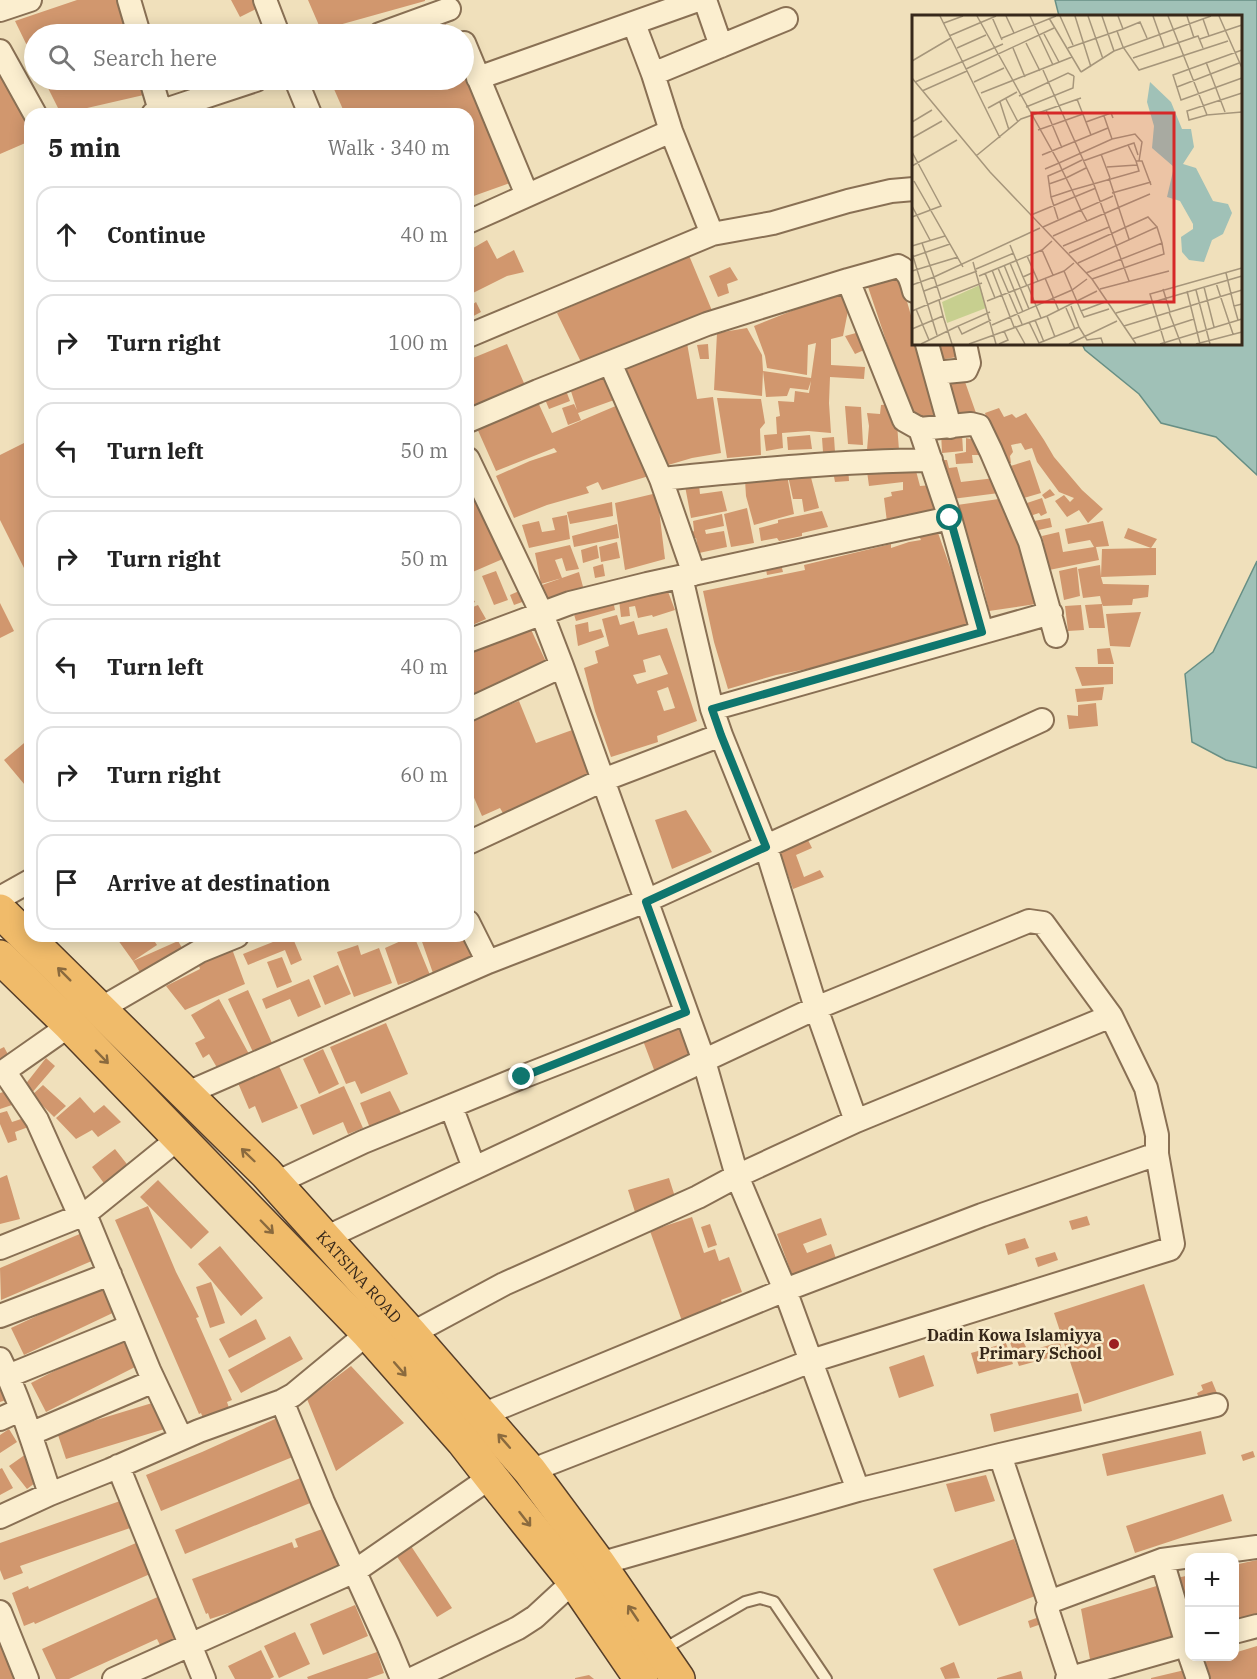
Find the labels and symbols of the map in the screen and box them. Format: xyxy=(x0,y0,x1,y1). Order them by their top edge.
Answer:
inset map xyxy=(912,15,1242,345)
route start xyxy=(936,504,962,530)
one-way arrow xyxy=(56,966,71,981)
one-way arrow xyxy=(94,1050,109,1065)
route end xyxy=(508,1063,534,1089)
one-way arrow xyxy=(240,1147,255,1162)
one-way arrow xyxy=(259,1220,274,1235)
street label: KATSINA ROAD xyxy=(313,1226,406,1327)
place label: Dadin Kowa Islamiyya Primary School xyxy=(927,1325,1102,1363)
marker: Dadin Kowa Islamiyya Primary School xyxy=(1107,1337,1121,1351)
one-way arrow xyxy=(393,1361,407,1376)
one-way arrow xyxy=(497,1434,511,1449)
one-way arrow xyxy=(518,1511,531,1527)
one-way arrow xyxy=(627,1606,639,1622)

